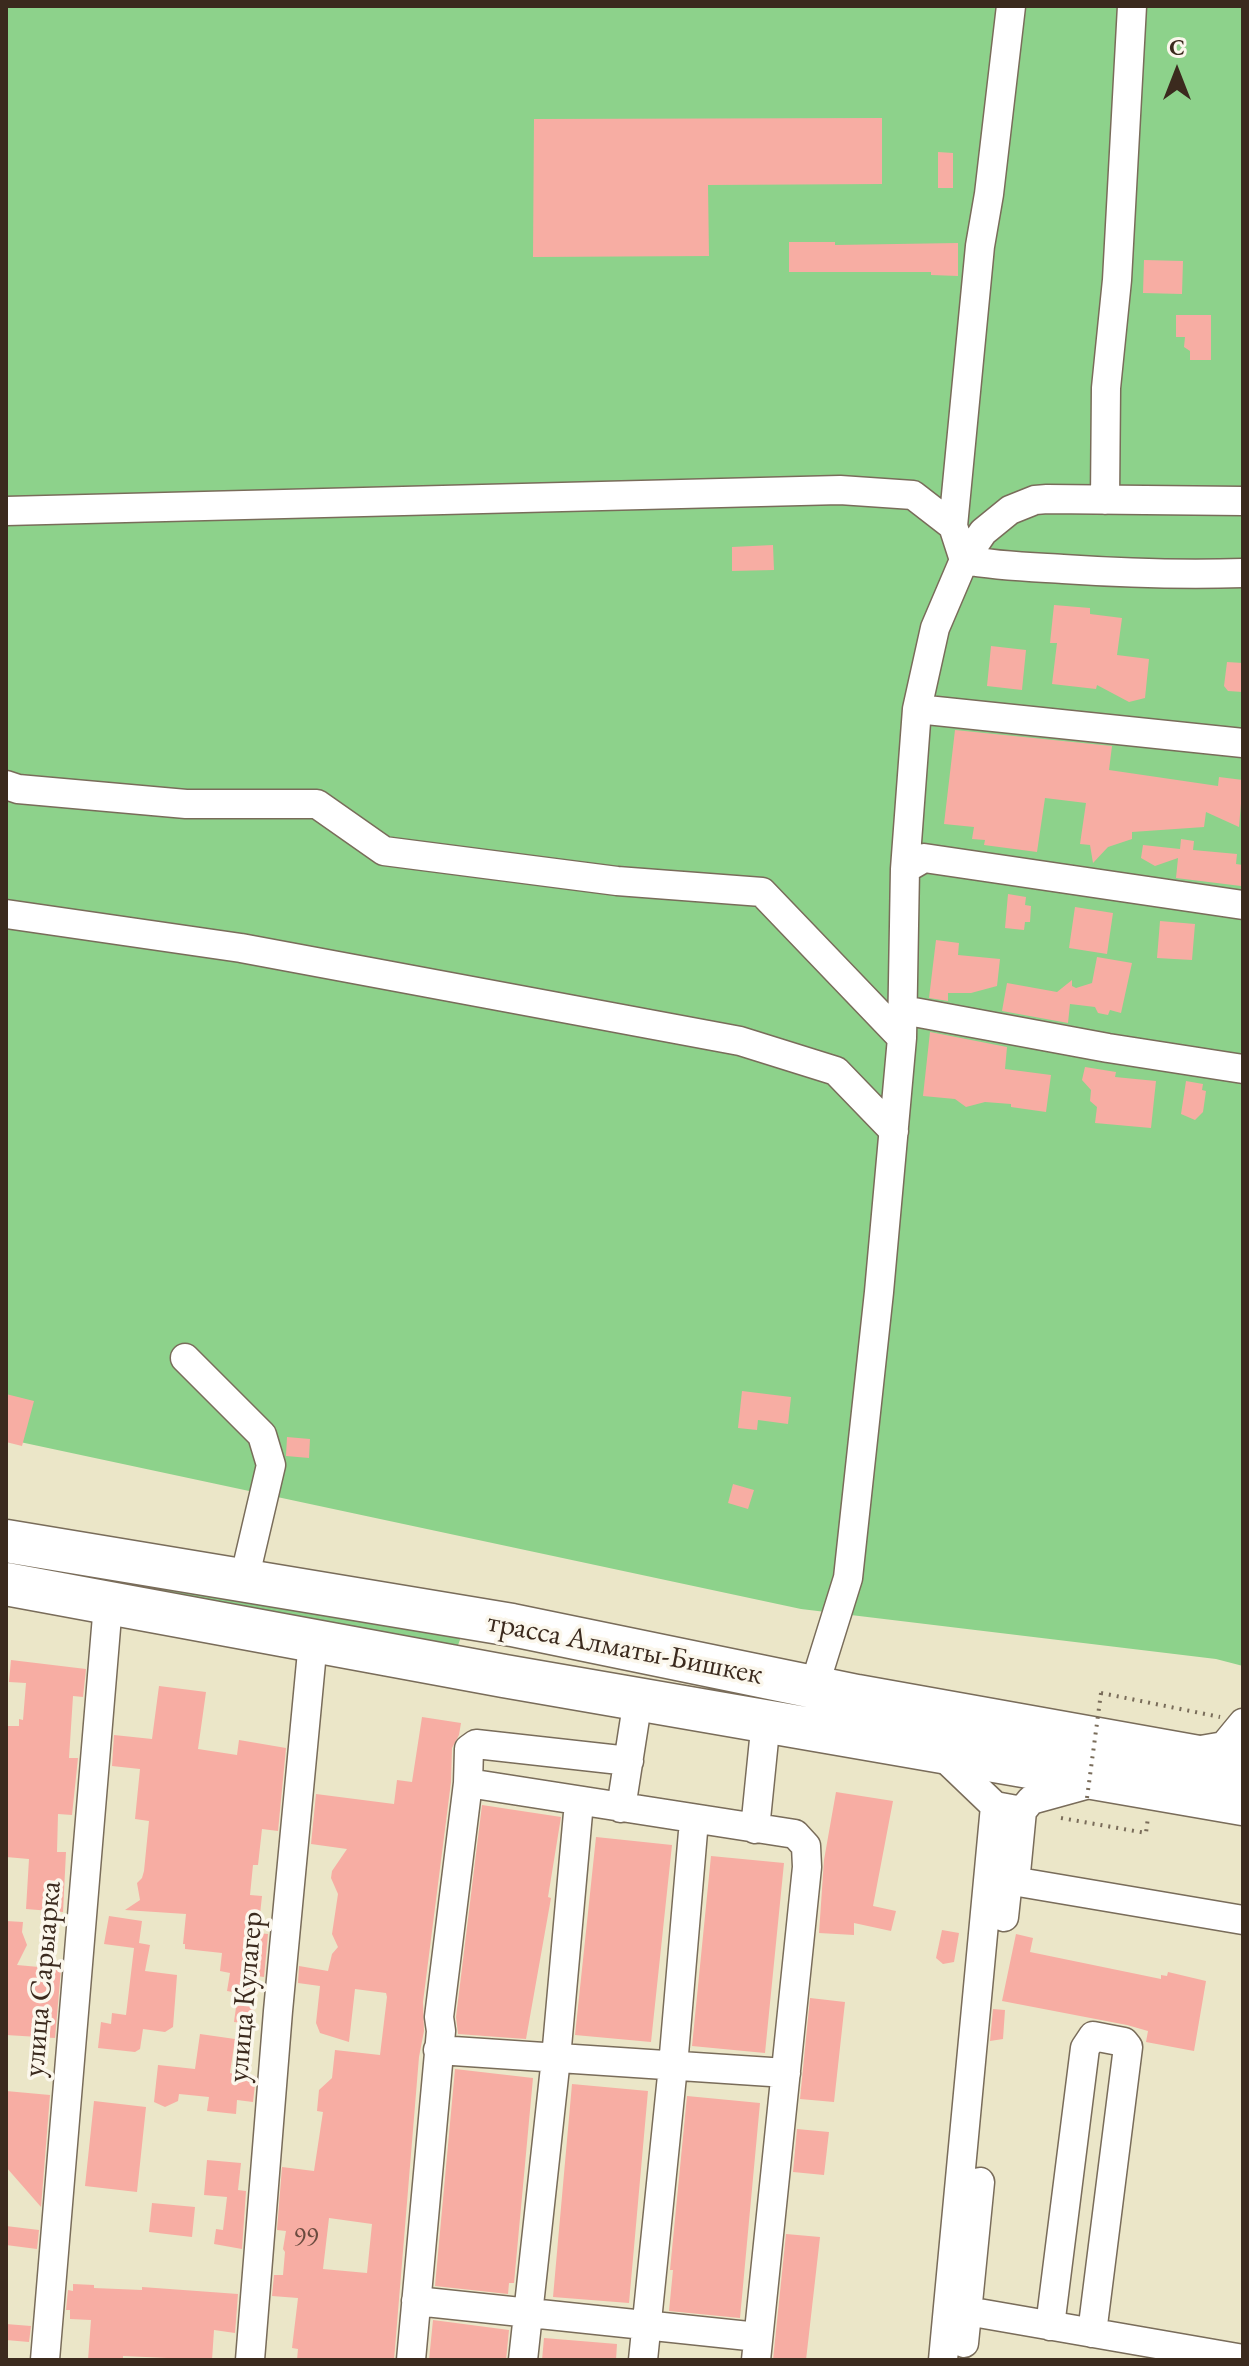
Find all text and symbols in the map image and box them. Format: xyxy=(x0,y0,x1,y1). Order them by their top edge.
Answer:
north arrow xyxy=(1137,32,1217,112)
text: С xyxy=(1169,33,1185,62)
street label: трасса Алматы-Бишкек xyxy=(484,1605,766,1693)
street label: улица Сарыарка xyxy=(17,1879,69,2079)
street label: улица Кулагер xyxy=(221,1910,271,2084)
house number: 99 xyxy=(294,2223,318,2255)

